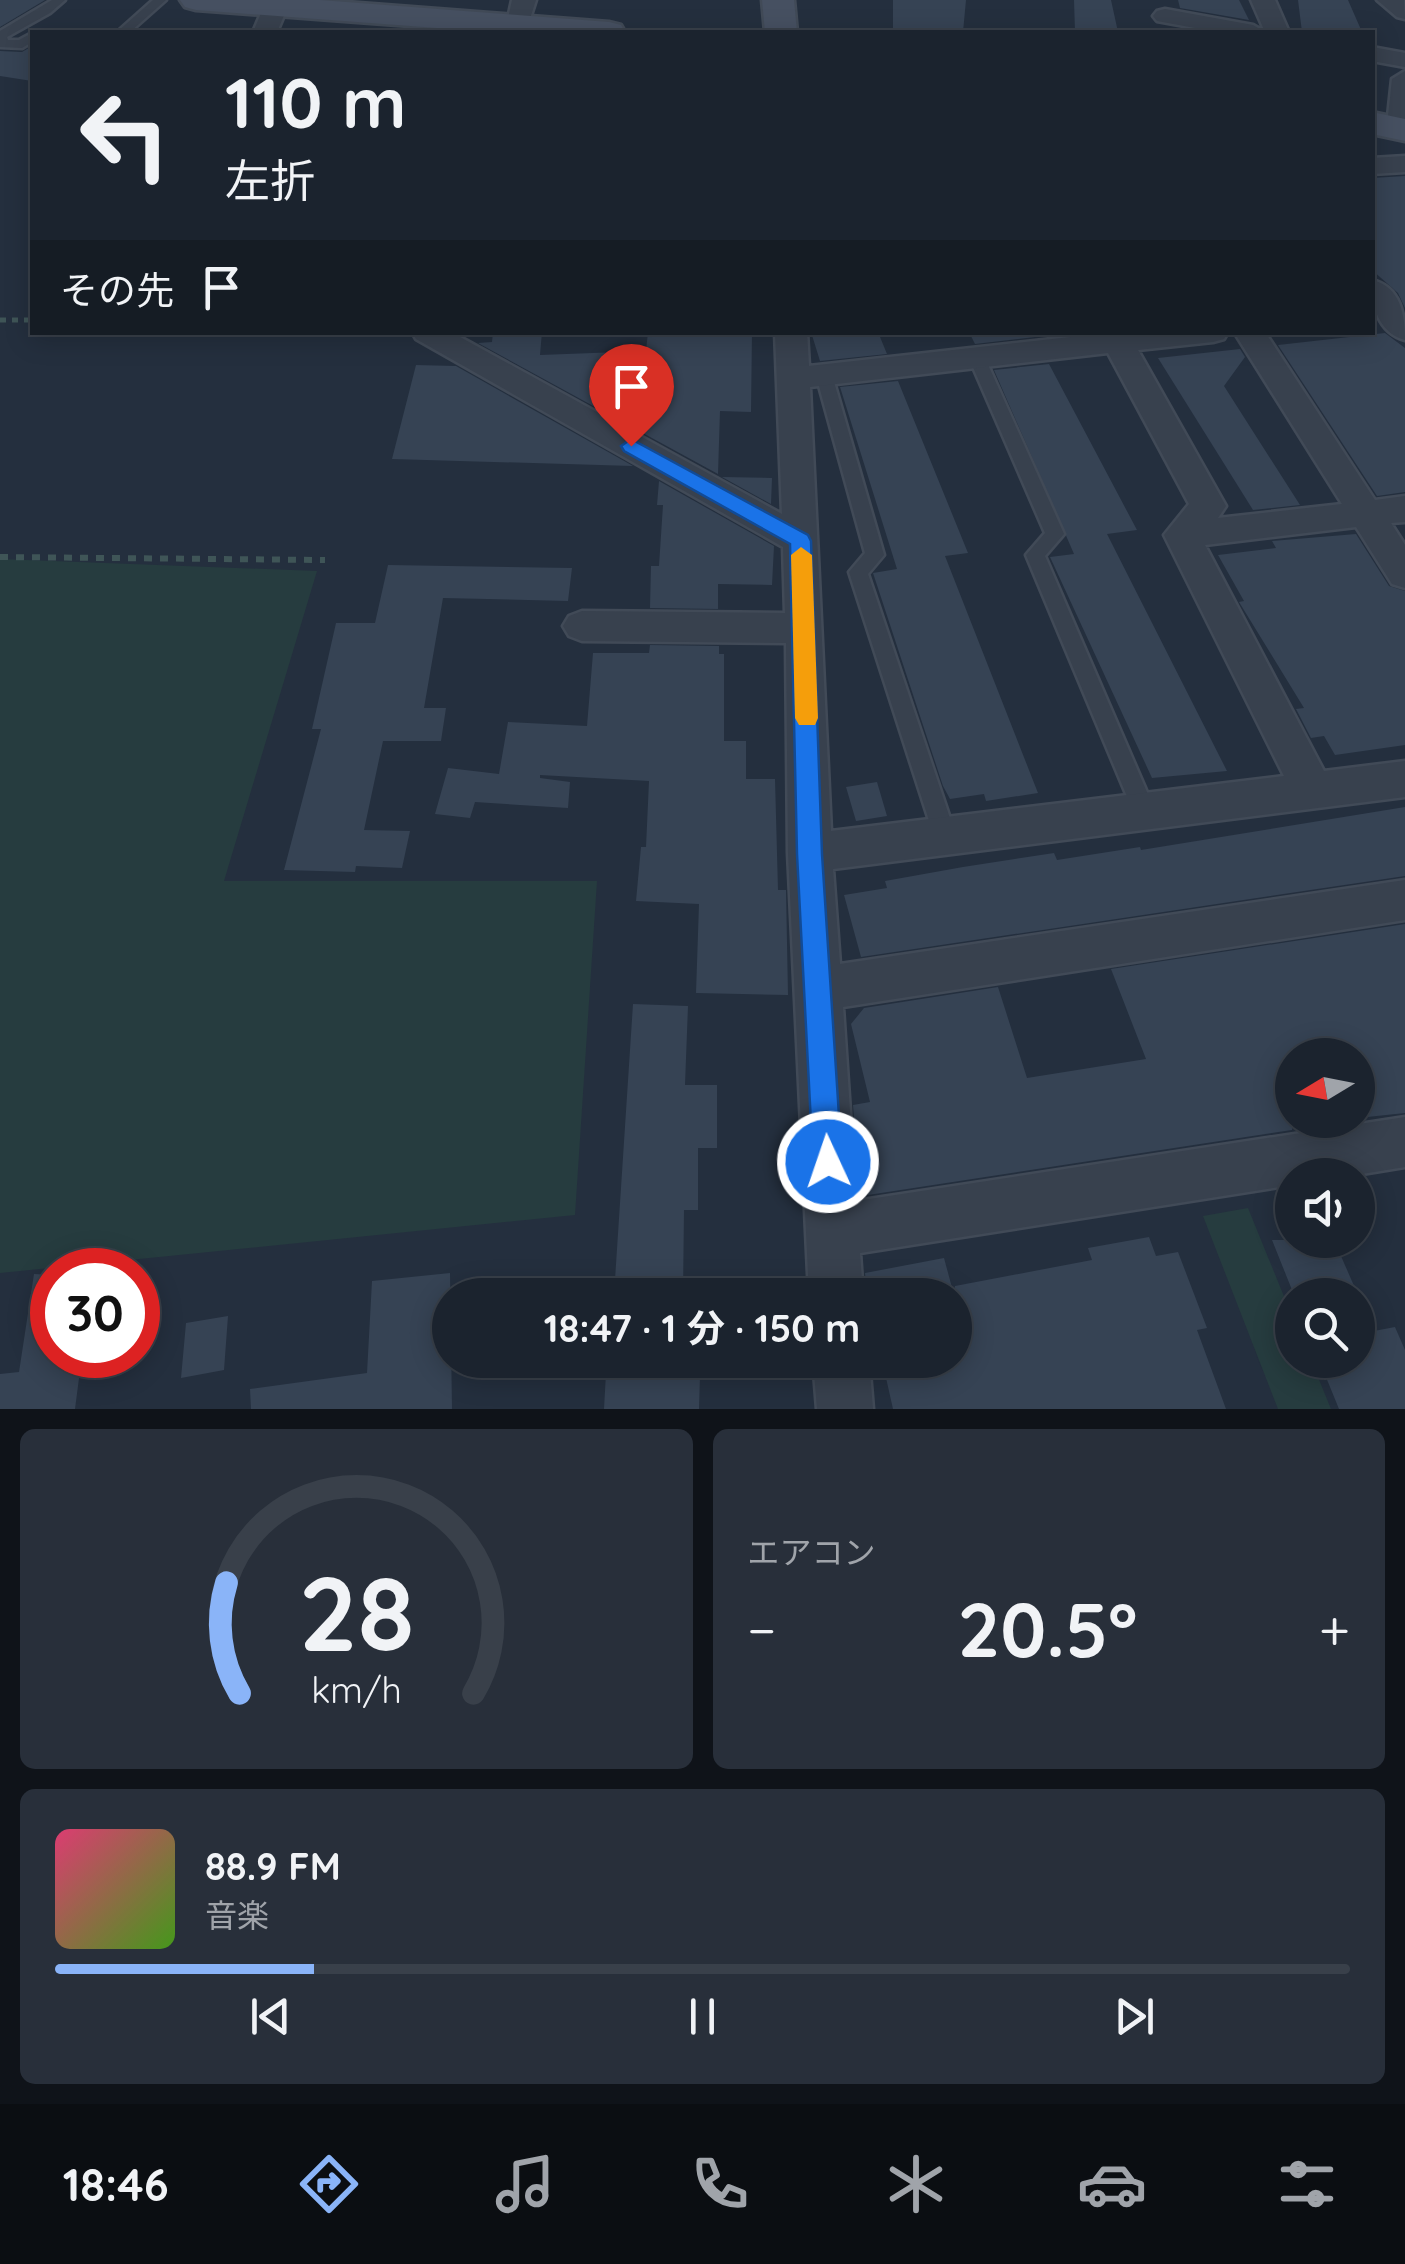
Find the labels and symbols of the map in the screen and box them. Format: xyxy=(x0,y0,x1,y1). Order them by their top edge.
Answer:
pin xyxy=(589,344,674,447)
north arrow xyxy=(1275,1038,1375,1138)
position arrow xyxy=(776,1110,880,1214)
speed limit sign: 30 xyxy=(30,1248,160,1378)

